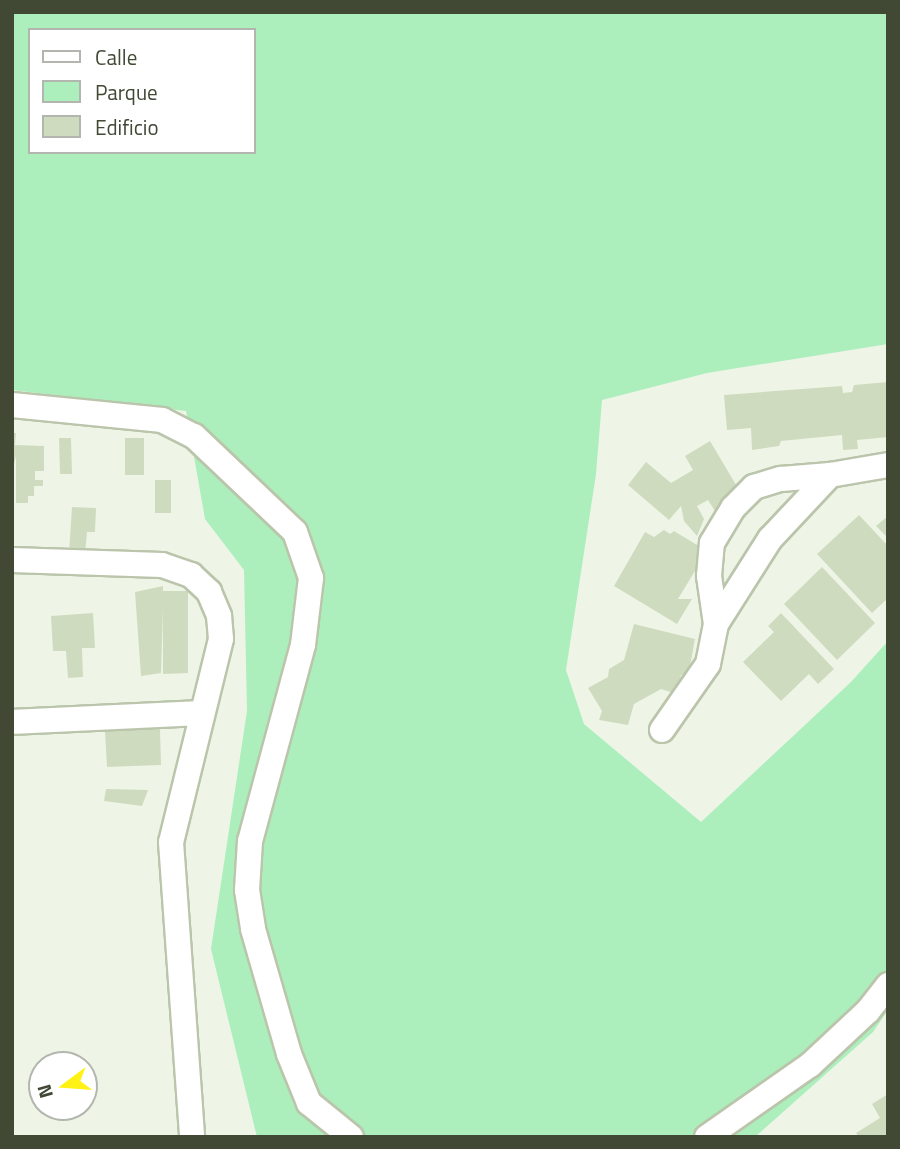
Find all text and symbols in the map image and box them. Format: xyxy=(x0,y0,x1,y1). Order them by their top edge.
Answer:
legend xyxy=(28,28,256,154)
text: Calle xyxy=(95,41,137,73)
text: Parque xyxy=(95,76,158,108)
text: Edificio xyxy=(95,111,159,143)
north arrow xyxy=(28,1051,98,1121)
text: N xyxy=(29,1081,60,1102)

